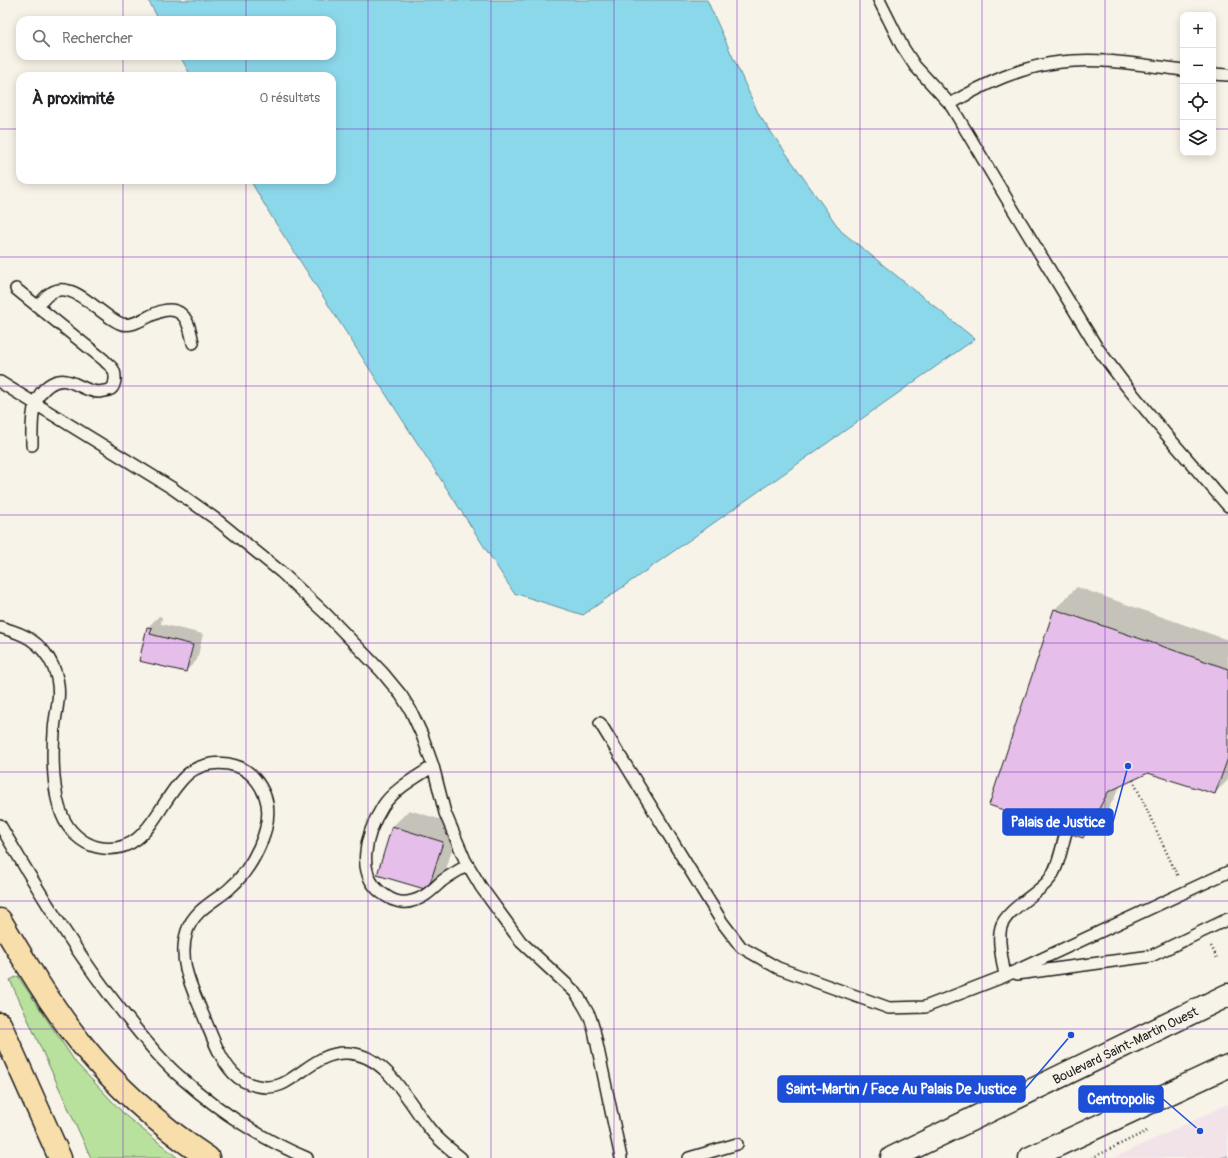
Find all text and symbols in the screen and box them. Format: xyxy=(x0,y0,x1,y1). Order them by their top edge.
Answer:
map controls xyxy=(1180,12,1216,156)
button: + xyxy=(1180,12,1216,48)
search box xyxy=(16,16,336,60)
icon: search xyxy=(30,27,52,49)
text: Rechercher xyxy=(62,29,133,48)
button: − xyxy=(1180,48,1216,84)
button: locate xyxy=(1180,84,1216,120)
text: À proximité xyxy=(32,88,115,109)
text: 0 résultats xyxy=(260,90,320,106)
button: layers xyxy=(1180,120,1216,156)
callout: Palais de Justice xyxy=(1003,809,1113,835)
text: Palais de Justice xyxy=(1011,814,1106,831)
street label: Boulevard Saint-Martin Ouest xyxy=(1050,1003,1201,1088)
callout: Saint-Martin / Face Au Palais De Justice xyxy=(778,1076,1025,1102)
text: Saint-Martin / Face Au Palais De Justice xyxy=(786,1081,1018,1098)
callout: Centropolis xyxy=(1079,1086,1163,1112)
text: Centropolis xyxy=(1087,1091,1155,1108)

